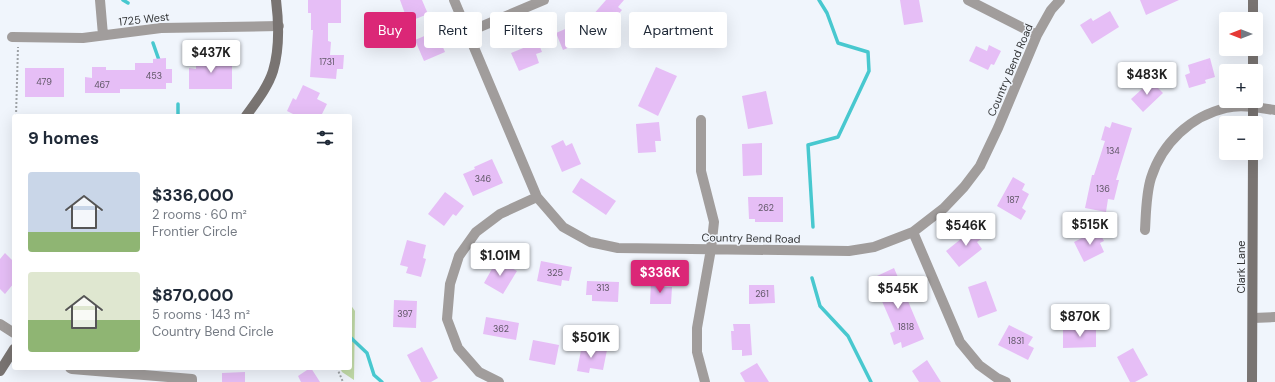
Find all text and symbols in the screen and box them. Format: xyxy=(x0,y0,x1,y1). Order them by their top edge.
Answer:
street label: 1725 West xyxy=(118,9,170,29)
chip: Buy xyxy=(364,12,416,48)
chip: Rent xyxy=(424,12,482,48)
chip: Filters xyxy=(490,12,557,48)
chip: New xyxy=(565,12,621,48)
chip: Apartment xyxy=(629,12,727,48)
north arrow xyxy=(1219,12,1263,56)
map controls xyxy=(1219,12,1263,160)
street label: Country Bend Road xyxy=(984,22,1036,118)
pin: $437K xyxy=(183,40,239,74)
text: $437K xyxy=(191,44,231,61)
house number: 1731 xyxy=(319,56,335,68)
pin: $483K xyxy=(1119,62,1175,96)
button: + xyxy=(1219,64,1263,108)
text: $483K xyxy=(1127,66,1167,83)
house number: 453 xyxy=(146,70,162,82)
house number: 479 xyxy=(36,76,52,88)
house number: 467 xyxy=(94,79,110,91)
button: − xyxy=(1219,116,1263,160)
text: 9 homes xyxy=(28,127,99,149)
icon: filters xyxy=(314,127,336,149)
house number: 134 xyxy=(1106,145,1120,157)
house number: 346 xyxy=(475,173,492,185)
house number: 136 xyxy=(1096,183,1110,195)
text: $336,000 xyxy=(152,184,234,206)
icon: home xyxy=(60,188,108,236)
house number: 187 xyxy=(1007,194,1020,206)
house number: 262 xyxy=(758,202,774,214)
text: 2 rooms · 60 m² xyxy=(152,206,247,223)
pin: $515K xyxy=(1062,212,1118,246)
pin: $546K xyxy=(938,213,994,247)
text: $515K xyxy=(1071,216,1109,233)
text: $546K xyxy=(945,217,987,234)
text: Frontier Circle xyxy=(152,223,237,240)
street label: Country Bend Road xyxy=(701,230,801,246)
street label: Clark Lane xyxy=(1234,240,1248,294)
pin: $1.01M xyxy=(467,243,533,277)
text: $1.01M xyxy=(480,247,520,264)
pin: $336K xyxy=(632,260,688,294)
text: $336K xyxy=(640,264,680,281)
house number: 325 xyxy=(547,267,563,279)
pin: $545K xyxy=(870,276,926,310)
text: $545K xyxy=(878,280,918,297)
house number: 313 xyxy=(596,282,610,294)
text: $870,000 xyxy=(152,284,233,306)
icon: home xyxy=(60,288,108,336)
house number: 261 xyxy=(755,288,769,300)
pin: $870K xyxy=(1052,304,1108,338)
text: 5 rooms · 143 m² xyxy=(152,306,250,323)
house number: 397 xyxy=(397,308,413,320)
text: $870K xyxy=(1060,308,1100,325)
house number: 1818 xyxy=(898,321,914,333)
text: Country Bend Circle xyxy=(152,323,274,340)
house number: 362 xyxy=(493,323,509,335)
pin: $501K xyxy=(563,325,619,359)
text: $501K xyxy=(572,329,610,346)
house number: 1831 xyxy=(1008,335,1024,347)

